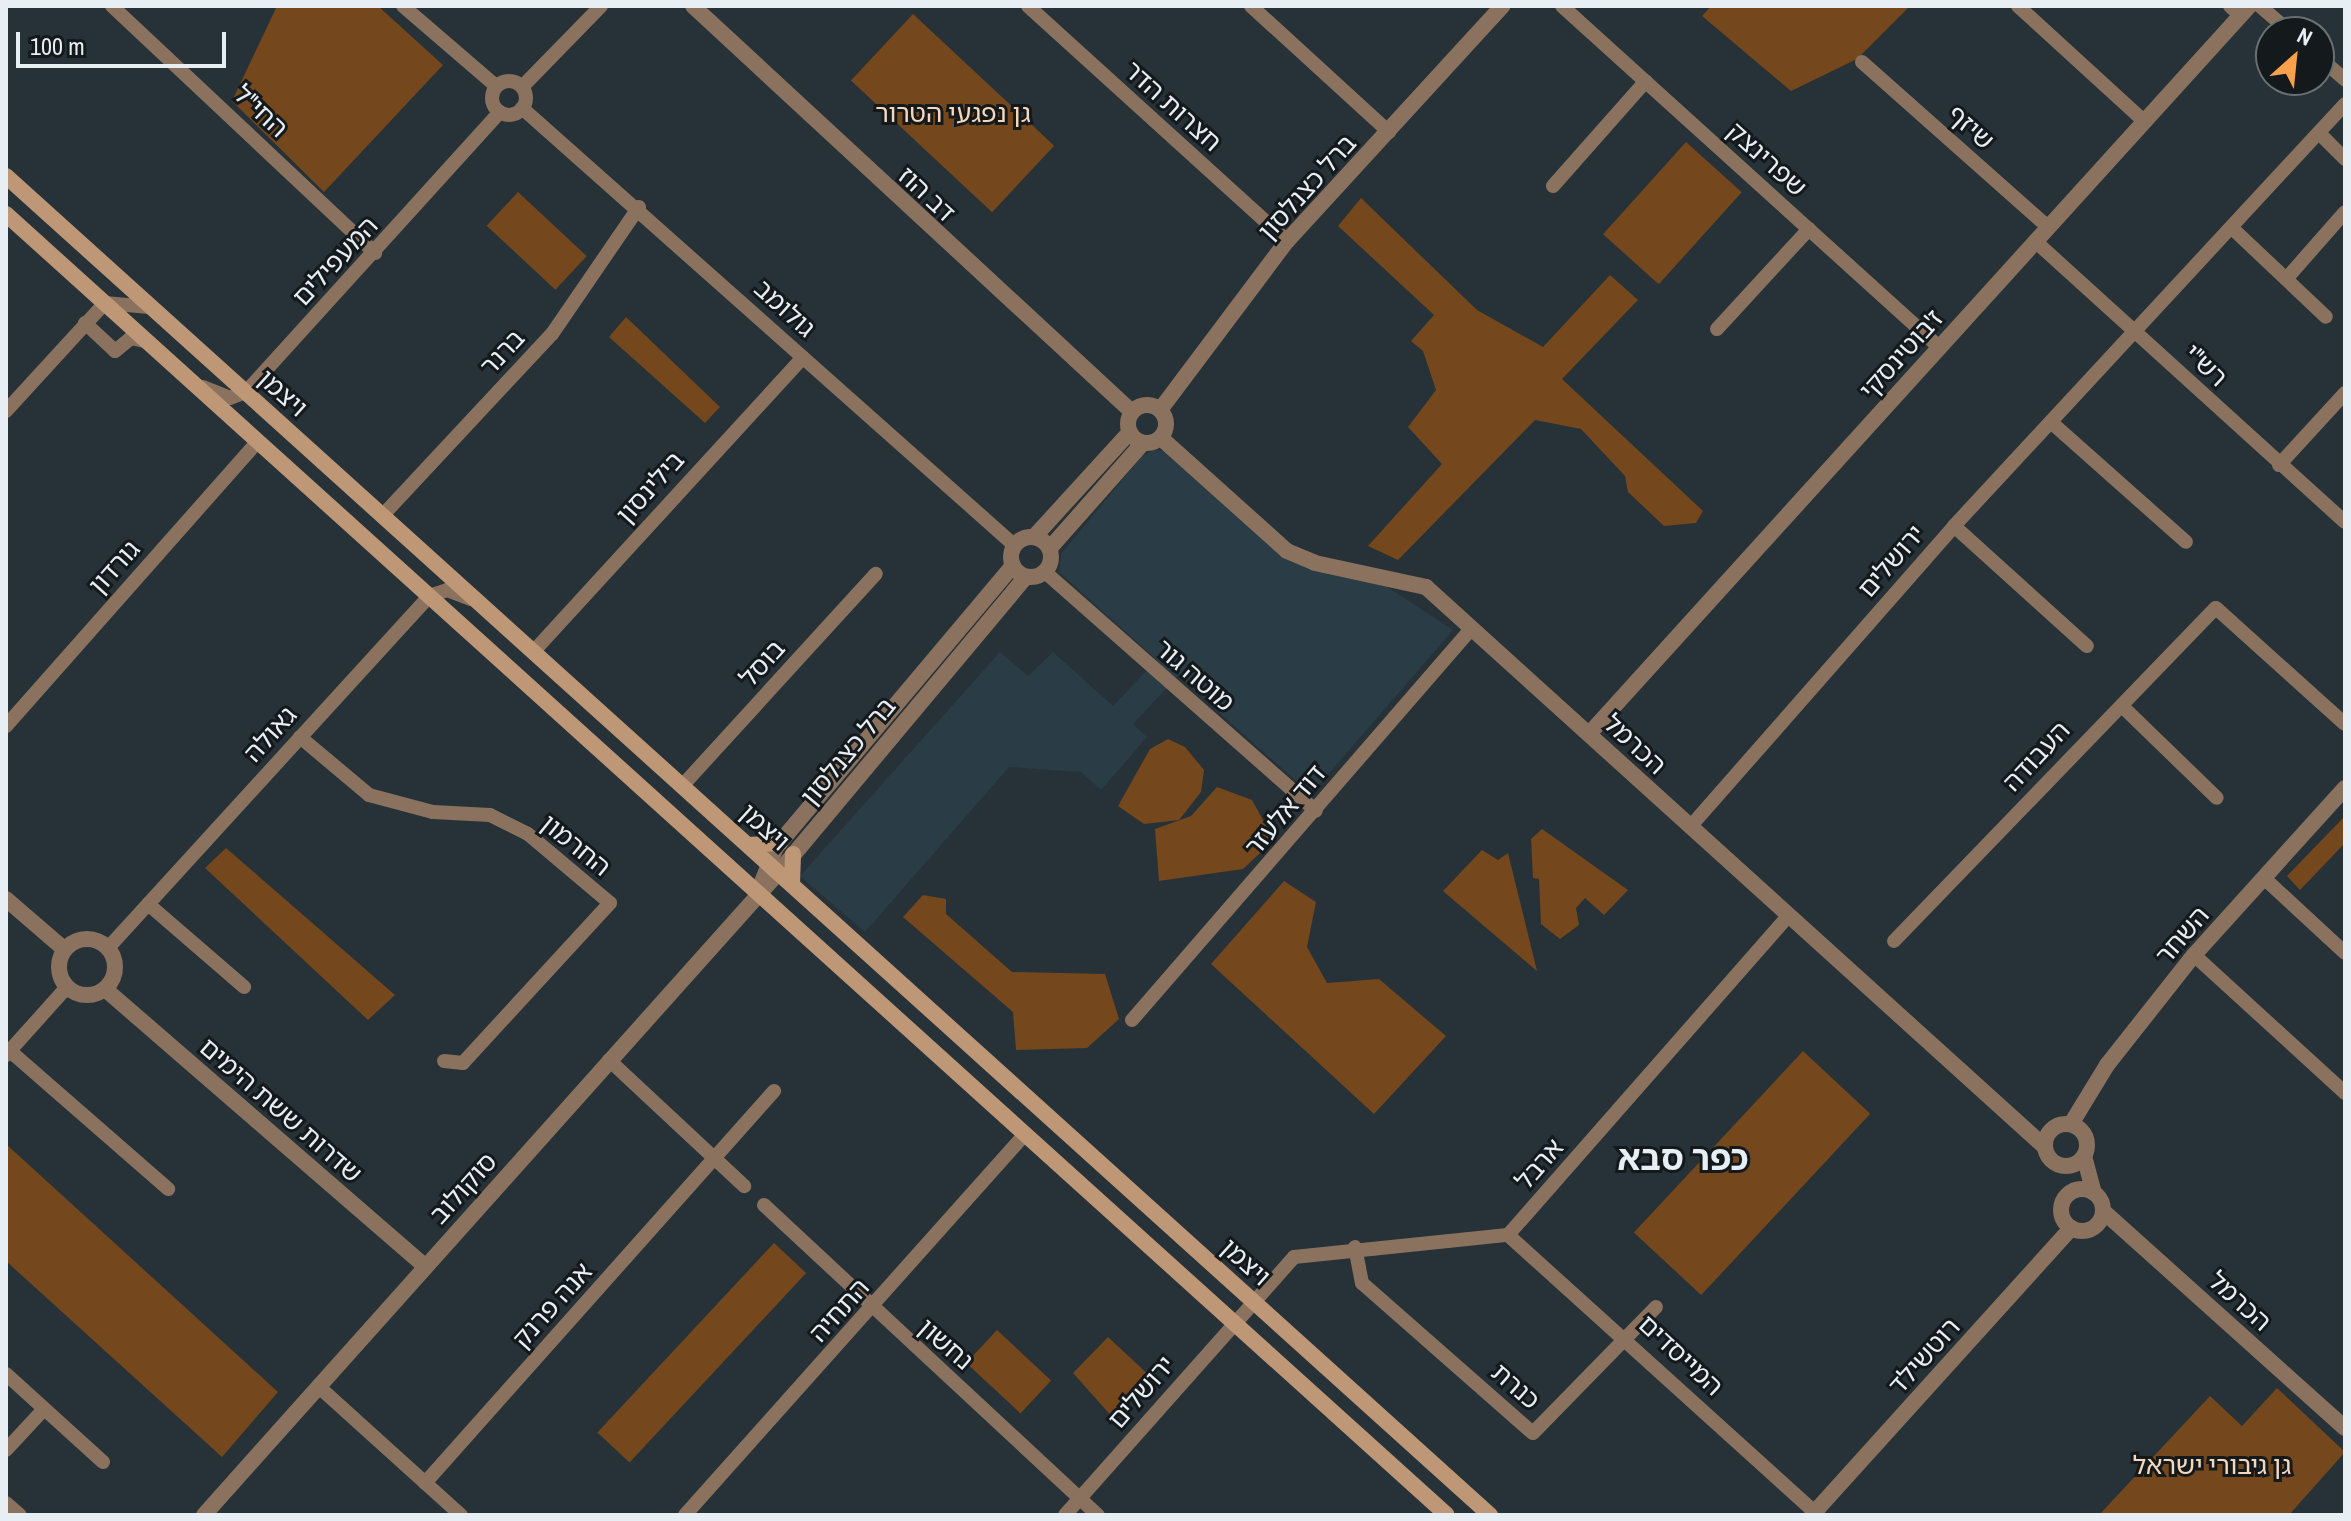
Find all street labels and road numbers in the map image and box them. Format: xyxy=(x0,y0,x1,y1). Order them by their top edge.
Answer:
street label: חצרות הדר xyxy=(1118,54,1228,158)
street label: החי"ל xyxy=(228,78,294,144)
street label: שיזף xyxy=(1941,98,2001,156)
street label: שפרינצק xyxy=(1721,115,1813,203)
street label: ברל כצנלסון xyxy=(1252,128,1362,246)
street label: דב הוז xyxy=(892,160,962,228)
street label: המעפילים xyxy=(286,210,384,312)
street label: גולומב xyxy=(748,273,822,343)
street label: ז'בוטינסקי xyxy=(1853,303,1949,405)
street label: ברנר xyxy=(473,323,531,381)
street label: רש"י xyxy=(2178,337,2234,393)
street label: ויצמן xyxy=(252,363,314,423)
street label: בילינסון xyxy=(609,444,691,530)
street label: ירושלים xyxy=(1851,518,1931,604)
street label: גורדון xyxy=(82,534,146,600)
street label: מוטה גור xyxy=(1149,632,1241,718)
street label: בוסל xyxy=(733,633,791,693)
street label: ברל כצנלסון xyxy=(794,691,902,811)
street label: גאולה xyxy=(237,700,303,768)
street label: הכרמל xyxy=(1597,707,1673,781)
street label: העבודה xyxy=(1996,715,2076,797)
street label: דוד אלעזר xyxy=(1238,758,1332,862)
street label: ויצמן xyxy=(734,797,796,857)
street label: החרמון xyxy=(535,808,617,882)
street label: השחר xyxy=(2149,900,2215,970)
street label: שדרות ששת הימים xyxy=(194,1031,368,1189)
street label: ארבל xyxy=(1508,1132,1570,1196)
street label: סוקולוב xyxy=(423,1146,503,1230)
street label: ויצמן xyxy=(1215,1232,1277,1292)
street label: אנה פרנק xyxy=(506,1256,598,1354)
street label: הכרמל xyxy=(2202,1265,2278,1337)
street label: התחיה xyxy=(802,1272,876,1348)
street label: המייסדים xyxy=(1632,1308,1730,1402)
street label: רוטשילד xyxy=(1882,1311,1966,1401)
street label: נחשון xyxy=(912,1312,980,1376)
street label: ירושלים xyxy=(1101,1349,1181,1435)
street label: כנרת xyxy=(1485,1356,1547,1416)

